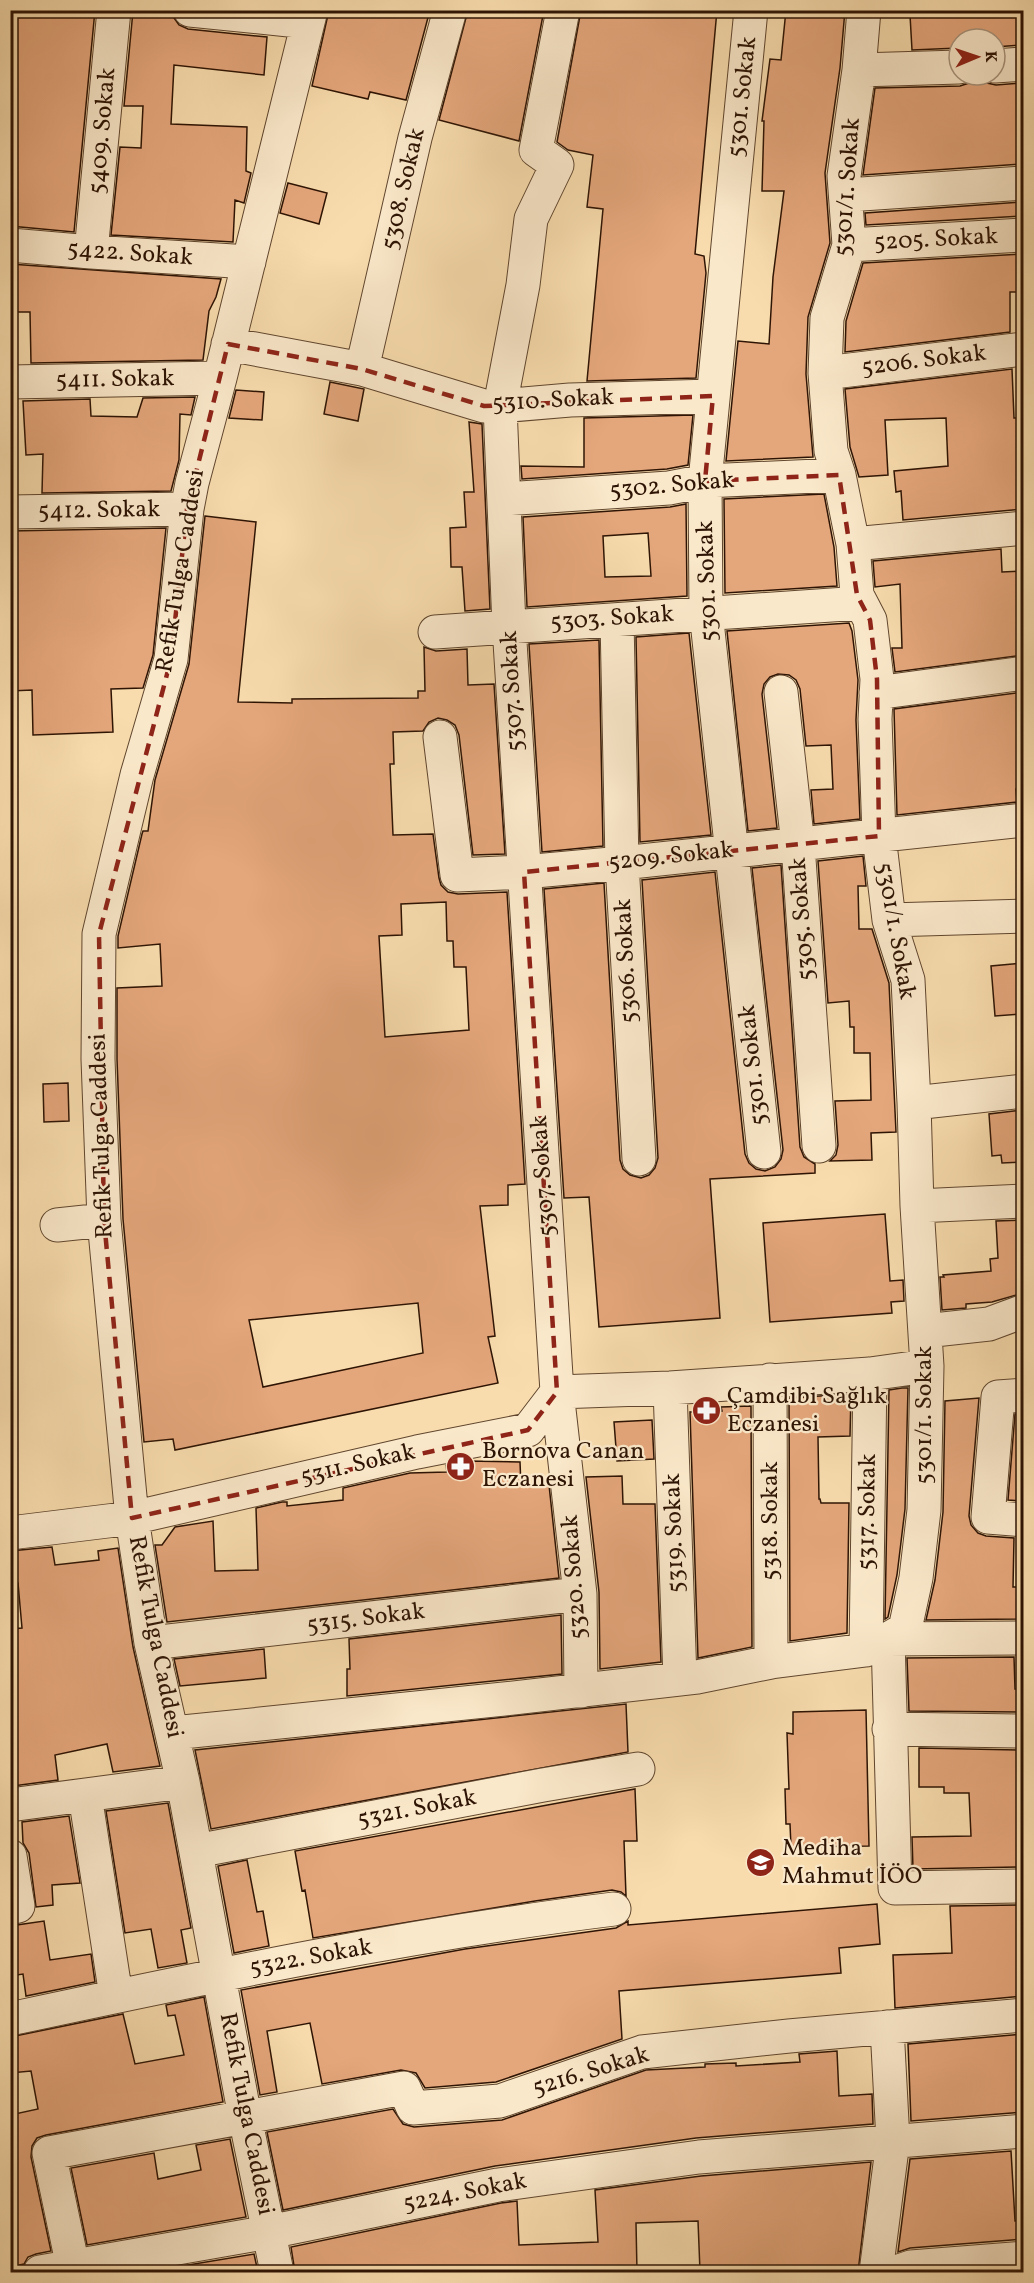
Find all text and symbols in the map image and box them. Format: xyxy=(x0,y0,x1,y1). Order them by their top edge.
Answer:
north arrow xyxy=(947,27,1007,87)
street label: 5301. Sokak xyxy=(720,35,766,159)
text: K xyxy=(979,50,1001,63)
street label: 5409. Sokak xyxy=(81,66,125,196)
street label: 5301/1. Sokak xyxy=(826,117,870,257)
street label: 5308. Sokak xyxy=(373,125,435,253)
street label: 5205. Sokak xyxy=(873,220,999,260)
street label: 5422. Sokak xyxy=(66,233,194,275)
street label: 5206. Sokak xyxy=(860,336,988,386)
street label: 5411. Sokak xyxy=(55,362,175,398)
street label: 5310. Sokak xyxy=(491,381,615,421)
street label: 5302. Sokak xyxy=(608,464,736,508)
street label: Refik Tulga Caddesi xyxy=(148,467,214,675)
street label: 5412. Sokak xyxy=(37,493,161,529)
street label: 5301. Sokak xyxy=(689,520,727,642)
street label: 5303. Sokak xyxy=(549,598,675,640)
street label: 5307. Sokak xyxy=(493,629,533,753)
street label: 5209. Sokak xyxy=(607,834,735,880)
street label: 5305. Sokak xyxy=(782,856,824,982)
street label: 5301/1. Sokak xyxy=(866,860,924,1002)
street label: 5306. Sokak xyxy=(607,898,647,1024)
street label: 5301. Sokak xyxy=(731,1003,777,1127)
street label: Refik Tulga Caddesi xyxy=(81,1033,123,1239)
street label: 5307. Sokak xyxy=(523,1114,565,1238)
street label: 5301/1. Sokak xyxy=(908,1346,942,1484)
place label: Çamdibi Sağlık Eczanesi xyxy=(727,1380,887,1442)
pharmacy icon: Çamdibi Sağlık Eczanesi xyxy=(690,1395,722,1427)
street label: 5311. Sokak xyxy=(297,1435,419,1495)
place label: Bornova Canan Eczanesi xyxy=(482,1435,644,1497)
pharmacy icon: Bornova Canan Eczanesi xyxy=(445,1450,477,1482)
street label: 5317. Sokak xyxy=(850,1453,886,1571)
street label: 5318. Sokak xyxy=(754,1461,788,1581)
street label: 5319. Sokak xyxy=(656,1472,694,1594)
street label: 5320. Sokak xyxy=(554,1513,596,1641)
street label: Refik Tulga Caddesi xyxy=(119,1533,191,1741)
street label: 5315. Sokak xyxy=(305,1595,427,1643)
street label: 5321. Sokak xyxy=(355,1781,479,1837)
place label: Mediha Mahmut İÖO xyxy=(782,1832,922,1894)
school or university icon: Mediha Mahmut İÖO xyxy=(745,1847,777,1879)
street label: 5322. Sokak xyxy=(247,1930,375,1986)
street label: Refik Tulga Caddesi xyxy=(210,2010,282,2218)
street label: 5216. Sokak xyxy=(529,2038,653,2106)
street label: 5224. Sokak xyxy=(400,2164,530,2222)

